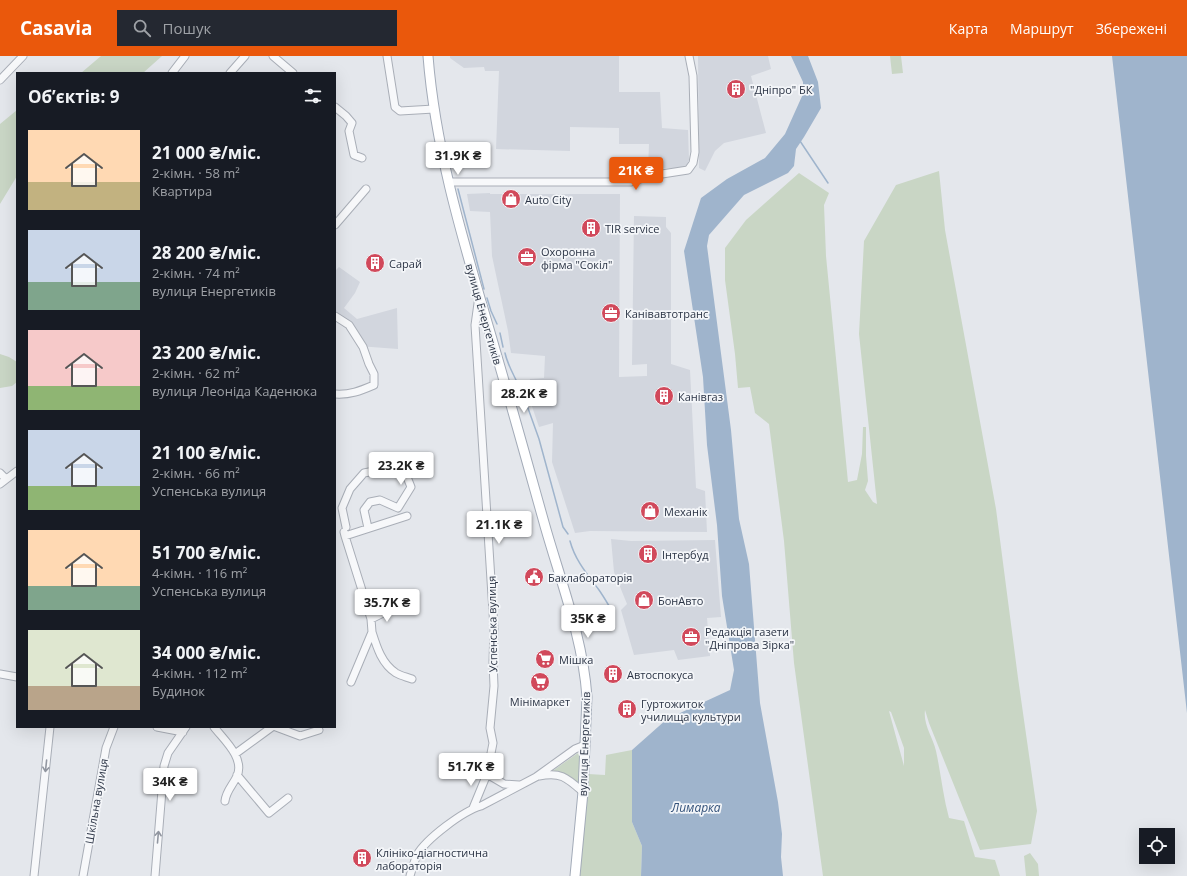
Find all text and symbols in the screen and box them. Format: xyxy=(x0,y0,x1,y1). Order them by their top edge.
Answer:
search box xyxy=(117,10,397,46)
text: Casavia xyxy=(20,15,93,41)
icon: search xyxy=(131,17,153,39)
text: Пошук xyxy=(163,18,211,38)
text: Карта xyxy=(949,19,988,38)
text: Маршрут xyxy=(1010,19,1074,38)
text: Збережені xyxy=(1096,19,1167,38)
building icon: "Дніпро" БК xyxy=(725,78,747,100)
place label: "Дніпро" БК xyxy=(750,82,813,97)
text: Об’єктів: 9 xyxy=(28,85,120,108)
icon: filters xyxy=(302,85,324,107)
text: 21 000 ₴/міс. xyxy=(152,141,261,164)
pin: 31.9K ₴ xyxy=(421,142,495,176)
icon: home xyxy=(60,146,108,194)
text: 31.9K ₴ xyxy=(435,146,481,164)
pin: 21K ₴ xyxy=(608,157,664,191)
text: 21K ₴ xyxy=(618,161,654,179)
text: 2-кімн. · 58 m² xyxy=(152,164,240,182)
text: Квартира xyxy=(152,182,212,200)
shop icon: Auto City xyxy=(500,188,522,210)
place label: Auto City xyxy=(525,192,572,207)
building icon: TIR service xyxy=(580,217,602,239)
place label: TIR service xyxy=(605,221,659,236)
text: 28 200 ₴/міс. xyxy=(152,241,261,264)
place label: Охоронна фірма "Сокіл" xyxy=(541,244,612,272)
icon: home xyxy=(60,246,108,294)
office icon: Охоронна фірма "Сокіл" xyxy=(516,246,538,268)
building icon: Сарай xyxy=(364,252,386,274)
place label: Сарай xyxy=(389,256,422,271)
street label: вулиця Енергетиків xyxy=(462,262,506,366)
text: 2-кімн. · 74 m² xyxy=(152,264,240,282)
text: вулиця Енергетиків xyxy=(152,282,276,300)
office icon: Канівавтотранс xyxy=(600,302,622,324)
place label: Канівавтотранс xyxy=(625,306,708,321)
text: 23 200 ₴/міс. xyxy=(152,341,261,364)
icon: home xyxy=(60,346,108,394)
text: 2-кімн. · 62 m² xyxy=(152,364,240,382)
pin: 28.2K ₴ xyxy=(487,380,561,414)
text: вулиця Леоніда Каденюка xyxy=(152,382,317,400)
text: 28.2K ₴ xyxy=(501,384,547,402)
building icon: Канівгаз xyxy=(653,385,675,407)
place label: Канівгаз xyxy=(678,389,723,404)
text: 21 100 ₴/міс. xyxy=(152,441,261,464)
icon: home xyxy=(60,446,108,494)
pin: 23.2K ₴ xyxy=(364,452,438,486)
text: 23.2K ₴ xyxy=(378,456,424,474)
text: 2-кімн. · 66 m² xyxy=(152,464,240,482)
text: Успенська вулиця xyxy=(152,482,266,500)
shop icon: Механік xyxy=(639,500,661,522)
place label: Механік xyxy=(664,504,708,519)
pin: 21.1K ₴ xyxy=(462,511,536,545)
text: 21.1K ₴ xyxy=(476,515,522,533)
text: 51 700 ₴/міс. xyxy=(152,541,261,564)
building icon: Інтербуд xyxy=(637,543,659,565)
icon: home xyxy=(60,546,108,594)
place label: Інтербуд xyxy=(662,547,709,562)
text: 4-кімн. · 116 m² xyxy=(152,564,247,582)
public building icon: Баклабораторія xyxy=(523,566,545,588)
place label: Баклабораторія xyxy=(548,570,632,585)
street label: Успенська вулиця xyxy=(484,576,500,672)
text: Успенська вулиця xyxy=(152,582,266,600)
pin: 35.7K ₴ xyxy=(350,589,424,623)
shop icon: БонАвто xyxy=(633,589,655,611)
text: 35.7K ₴ xyxy=(364,593,410,611)
place label: БонАвто xyxy=(658,593,704,608)
pin: 35K ₴ xyxy=(560,605,616,639)
text: 35K ₴ xyxy=(570,609,606,627)
place label: Редакція газети "Дніпрова Зірка" xyxy=(705,624,794,652)
office icon: Редакція газети "Дніпрова Зірка" xyxy=(680,626,702,648)
text: 34 000 ₴/міс. xyxy=(152,641,261,664)
icon: home xyxy=(60,646,108,694)
supermarket icon: Мішка xyxy=(534,648,556,670)
place label: Мішка xyxy=(559,652,593,667)
building icon: Автоспокуса xyxy=(602,663,624,685)
text: 4-кімн. · 112 m² xyxy=(152,664,247,682)
place label: Автоспокуса xyxy=(627,667,693,682)
supermarket icon: Мінімаркет xyxy=(529,671,551,693)
text: Будинок xyxy=(152,682,205,700)
street label: вулиця Енергетиків xyxy=(575,691,593,797)
place label: Мінімаркет xyxy=(510,694,570,709)
place label: Гуртожиток училища культури xyxy=(641,696,741,724)
building icon: Гуртожиток училища культури xyxy=(616,698,638,720)
pin: 51.7K ₴ xyxy=(434,753,508,787)
street label: Шкільна вулиця xyxy=(81,757,111,845)
text: 51.7K ₴ xyxy=(448,757,494,775)
one-way arrow xyxy=(42,759,49,772)
pin: 34K ₴ xyxy=(142,768,198,802)
text: 34K ₴ xyxy=(152,772,188,790)
water label: Лимарка xyxy=(670,799,721,816)
map controls xyxy=(1139,828,1175,864)
button: locate xyxy=(1139,828,1175,864)
one-way arrow xyxy=(154,831,161,844)
place label: Клініко-діагностична лабораторія xyxy=(376,845,488,873)
building icon: Клініко-діагностична лабораторія xyxy=(351,847,373,869)

